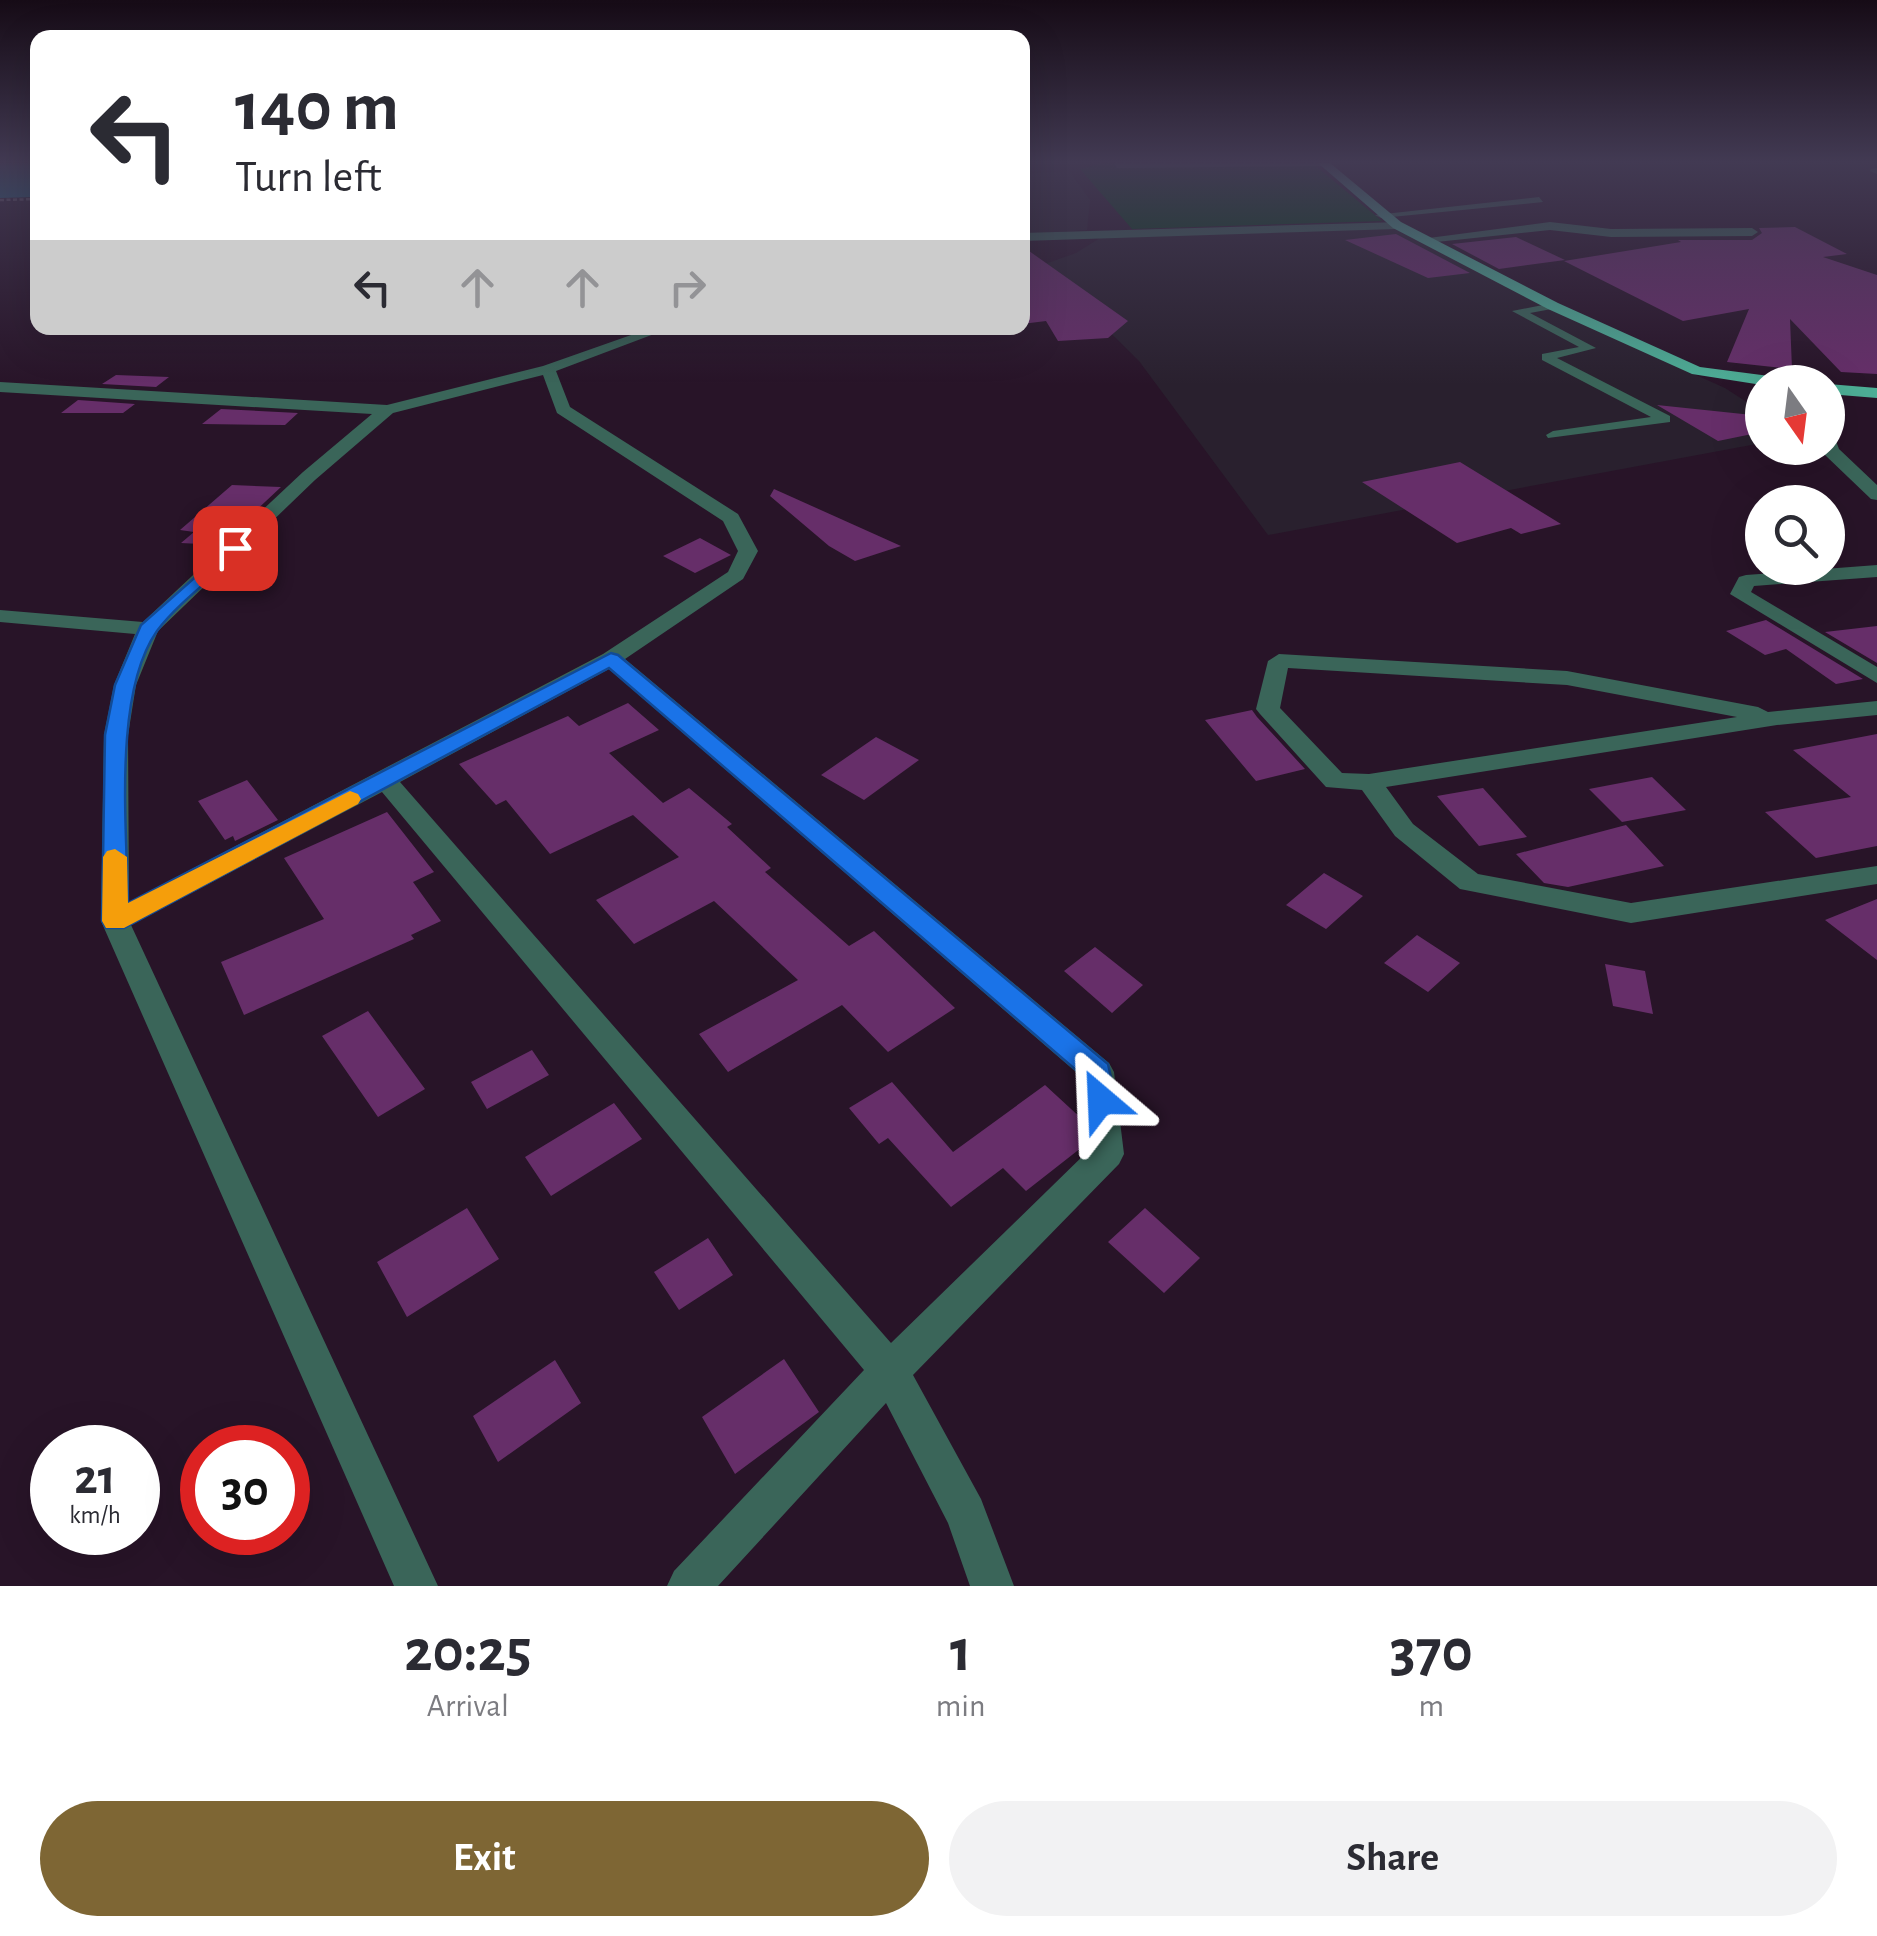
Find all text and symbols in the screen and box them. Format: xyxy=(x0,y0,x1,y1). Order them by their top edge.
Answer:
icon: left xyxy=(70,70,200,200)
text: 140 m xyxy=(235,73,399,143)
text: Turn left xyxy=(235,155,382,200)
icon: left xyxy=(345,260,400,315)
icon: ahead xyxy=(450,260,505,315)
icon: ahead xyxy=(555,260,610,315)
icon: right xyxy=(660,260,715,315)
north arrow xyxy=(1745,365,1845,465)
map controls xyxy=(1745,365,1845,585)
button: search xyxy=(1745,485,1845,585)
pin xyxy=(193,506,278,591)
icon: arrive xyxy=(208,521,263,576)
position arrow xyxy=(1049,1048,1153,1152)
speed limit sign: 30 xyxy=(180,1425,310,1555)
text: 21 xyxy=(74,1453,116,1503)
text: km/h xyxy=(69,1503,121,1528)
text: 20:25 xyxy=(404,1622,532,1682)
text: 1 xyxy=(950,1622,972,1682)
text: 370 xyxy=(1390,1622,1473,1682)
text: Arrival xyxy=(427,1690,509,1722)
text: min xyxy=(936,1690,986,1722)
text: m xyxy=(1419,1690,1444,1722)
button: Exit xyxy=(40,1801,929,1916)
button: Share xyxy=(949,1801,1837,1916)

